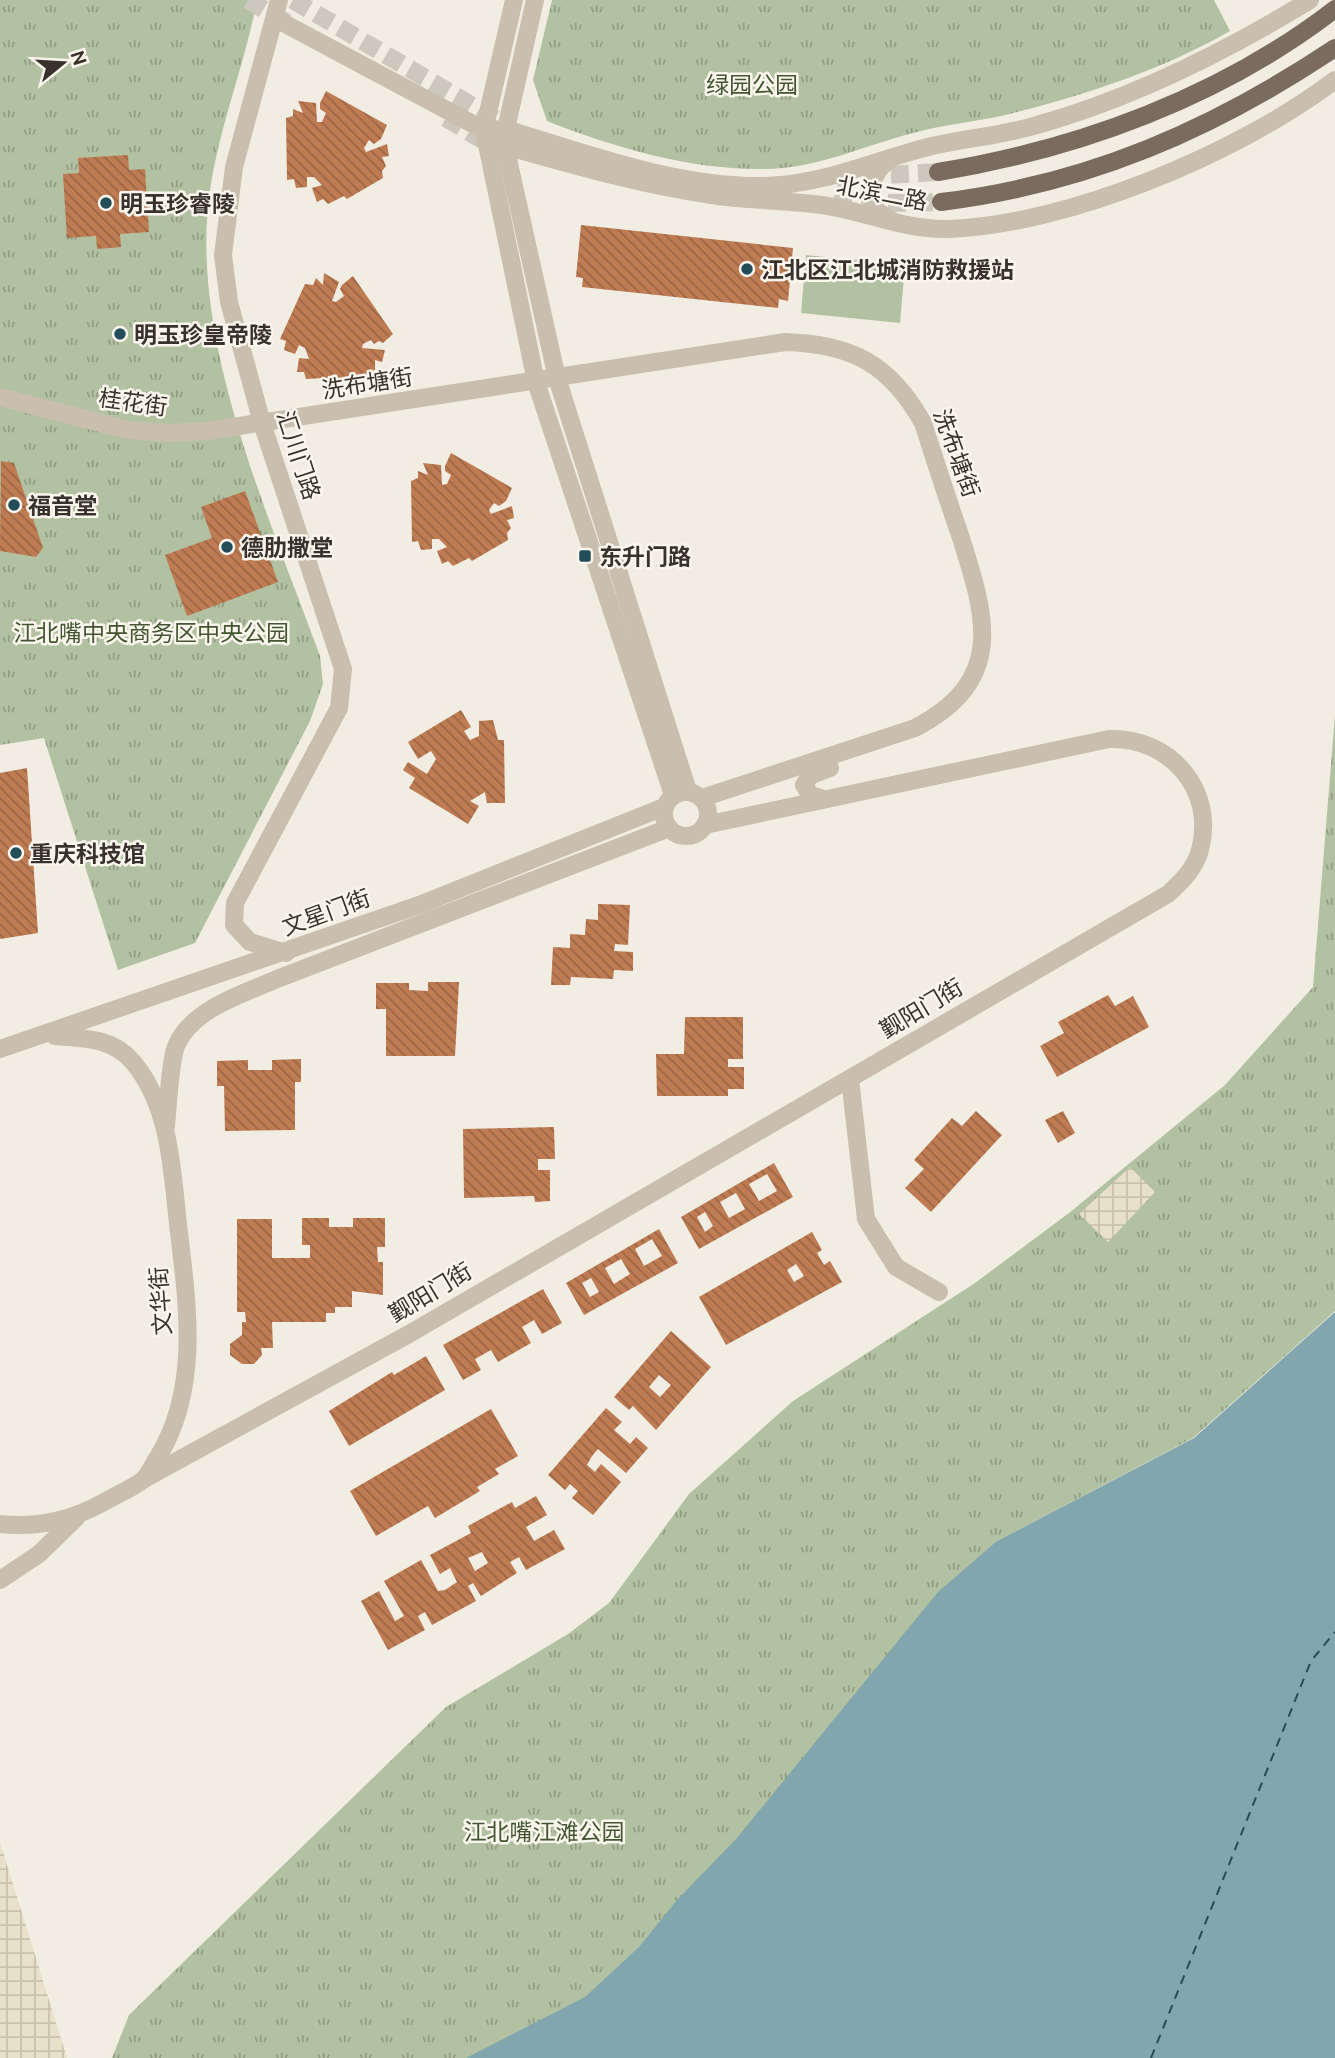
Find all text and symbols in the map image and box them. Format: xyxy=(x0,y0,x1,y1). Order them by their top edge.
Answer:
north arrow xyxy=(28,28,98,98)
text: N xyxy=(67,48,92,68)
park label: 绿园公园 xyxy=(706,72,798,97)
street label: 北滨二路 xyxy=(834,172,930,214)
place label: 明玉珍睿陵 xyxy=(120,191,235,216)
marker: 明玉珍睿陵 xyxy=(98,195,114,211)
place label: 江北区江北城消防救援站 xyxy=(761,257,1014,282)
marker: 江北区江北城消防救援站 xyxy=(739,261,755,277)
place label: 明玉珍皇帝陵 xyxy=(134,322,272,347)
marker: 明玉珍皇帝陵 xyxy=(112,326,128,342)
street label: 洗布塘街 xyxy=(320,363,414,403)
street label: 桂花街 xyxy=(97,385,169,419)
street label: 洗布塘街 xyxy=(930,405,984,501)
street label: 汇川门路 xyxy=(273,407,325,503)
place label: 福音堂 xyxy=(28,493,97,518)
marker: 福音堂 xyxy=(6,497,22,513)
place label: 德肋撒堂 xyxy=(241,535,333,560)
marker: 德肋撒堂 xyxy=(219,539,235,555)
place label: 东升门路 xyxy=(599,544,691,569)
marker: 东升门路 xyxy=(577,548,593,564)
park label: 江北嘴中央商务区中央公园 xyxy=(13,620,289,645)
place label: 重庆科技馆 xyxy=(30,841,145,866)
marker: 重庆科技馆 xyxy=(8,845,24,861)
street label: 文星门街 xyxy=(278,885,374,939)
street label: 觐阳门街 xyxy=(875,974,967,1042)
street label: 觐阳门街 xyxy=(384,1258,476,1326)
street label: 文华街 xyxy=(145,1266,175,1336)
park label: 江北嘴江滩公园 xyxy=(464,1819,625,1844)

